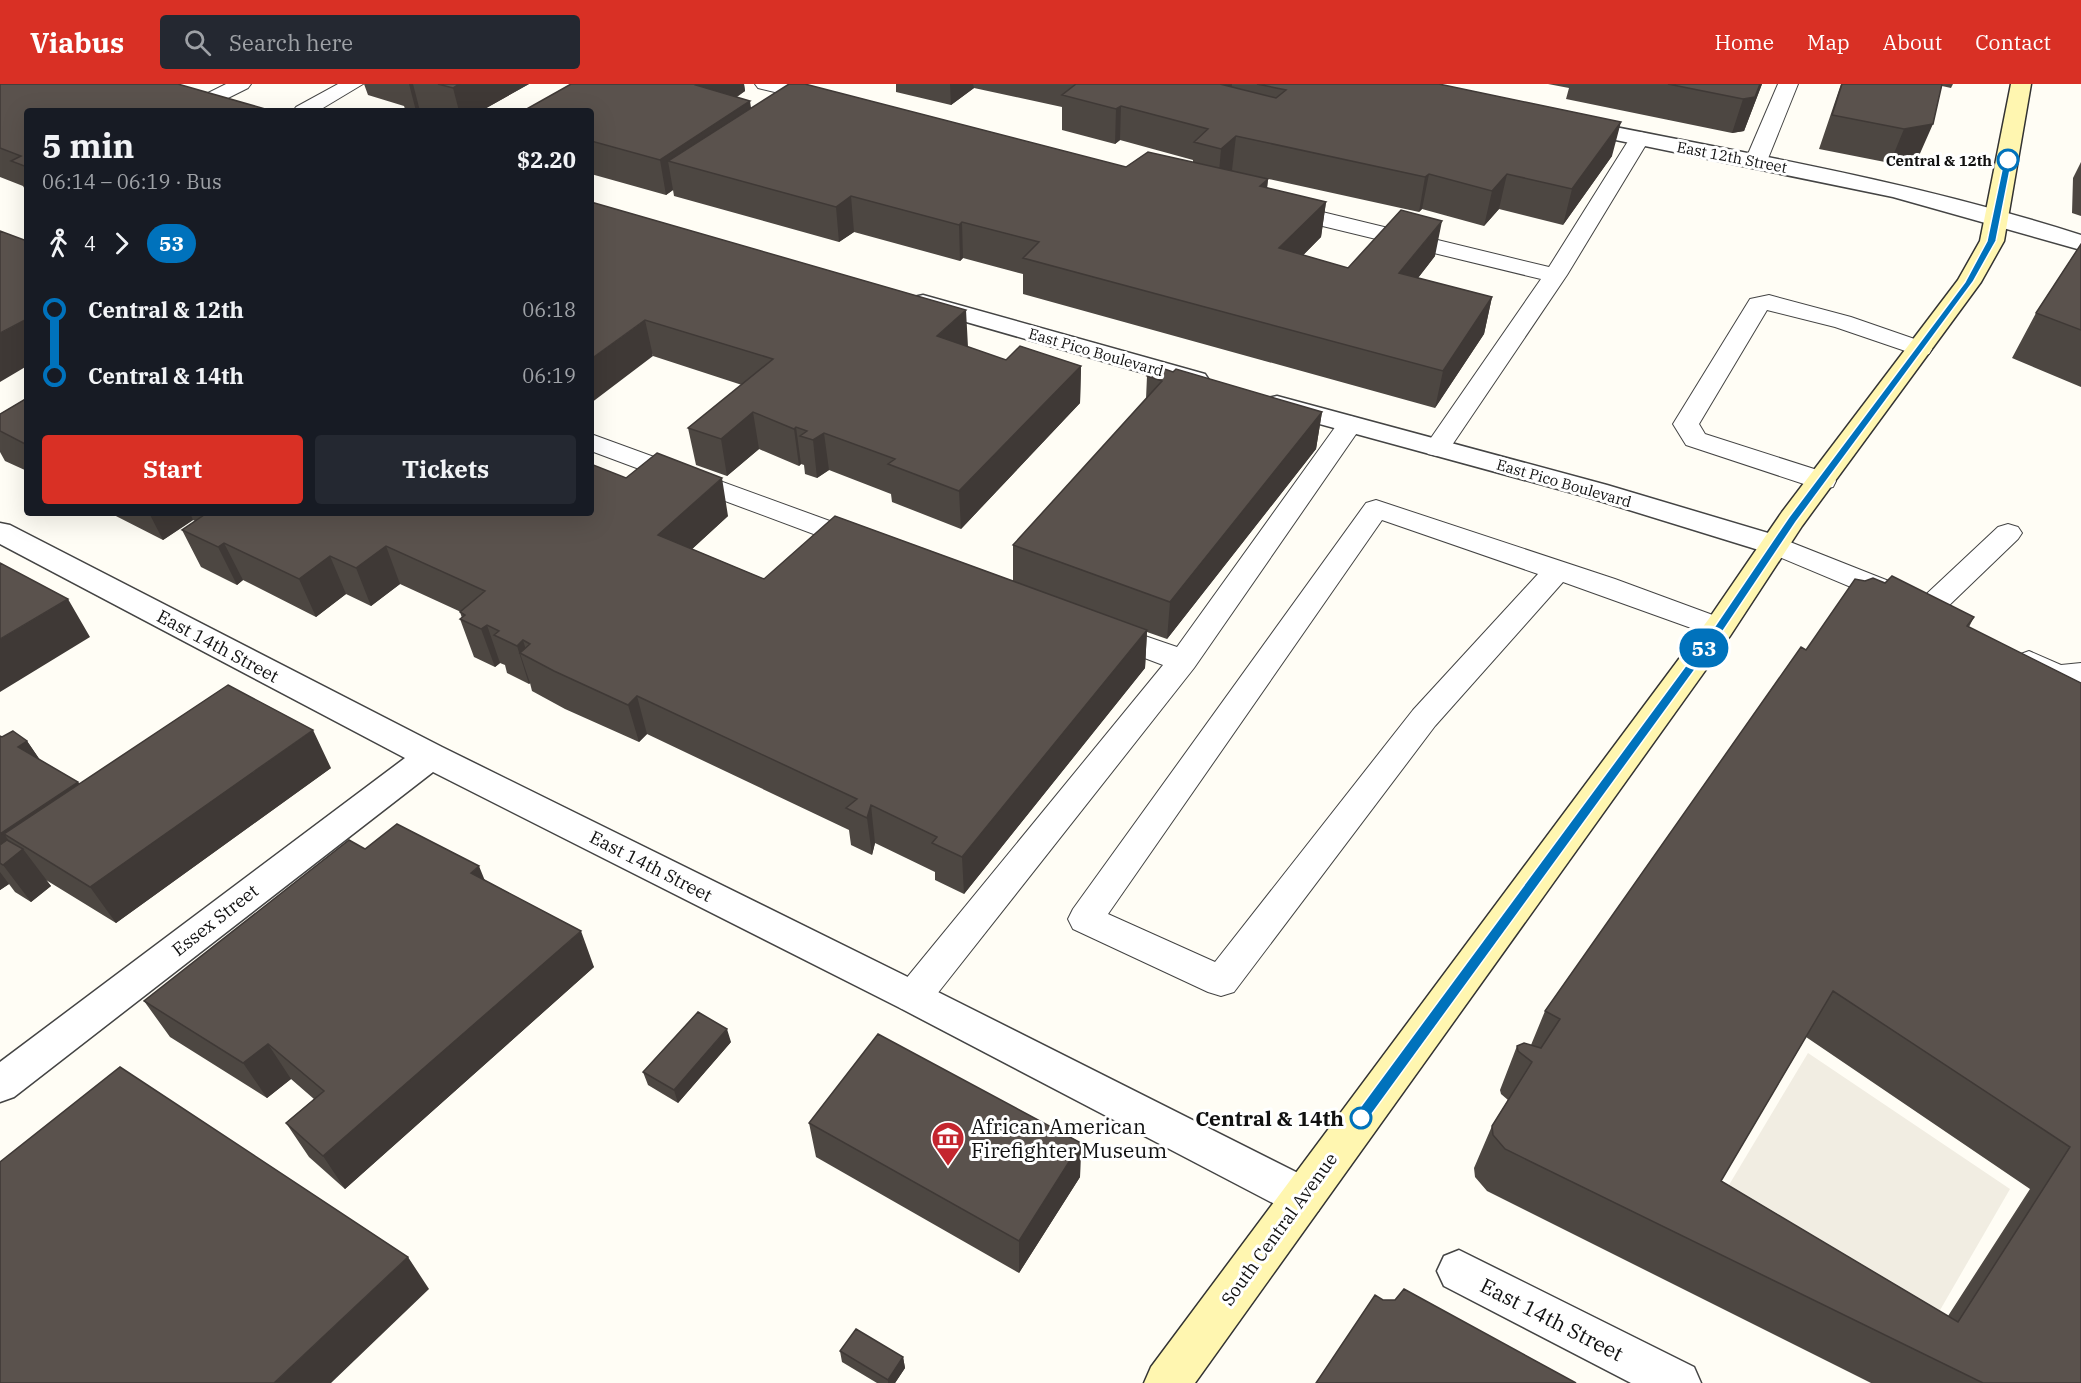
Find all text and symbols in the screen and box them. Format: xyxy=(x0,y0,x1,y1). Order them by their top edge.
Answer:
search box xyxy=(160,15,580,69)
text: Viabus xyxy=(30,24,124,61)
icon: search xyxy=(181,26,214,59)
text: Search here xyxy=(229,28,353,57)
text: Home xyxy=(1714,28,1774,56)
text: Map xyxy=(1807,28,1850,56)
text: About xyxy=(1883,28,1942,56)
text: Contact xyxy=(1975,28,2051,56)
text: 5 min xyxy=(42,124,134,167)
street label: East 12th Street xyxy=(1675,137,1789,177)
text: $2.20 xyxy=(517,145,576,174)
marker: Central & 12th xyxy=(1997,149,2019,171)
place label: Central & 12th xyxy=(1886,151,1992,170)
text: 06:14 – 06:19 · Bus xyxy=(42,168,222,195)
icon: walk xyxy=(42,227,75,260)
icon: forward xyxy=(105,227,138,260)
text: 53 xyxy=(159,229,184,257)
text: 4 xyxy=(84,230,96,257)
text: Central & 12th xyxy=(88,295,244,324)
text: 06:18 xyxy=(522,296,576,323)
street label: East Pico Boulevard xyxy=(1026,324,1166,380)
text: Central & 14th xyxy=(88,361,244,390)
text: 06:19 xyxy=(522,362,576,389)
button: Start xyxy=(42,435,303,504)
button: Tickets xyxy=(315,435,576,504)
street label: East Pico Boulevard xyxy=(1494,455,1634,511)
street label: East 14th Street xyxy=(153,604,283,688)
line badge: 53 xyxy=(1677,628,1731,668)
text: 53 xyxy=(1691,634,1717,662)
street label: East 14th Street xyxy=(586,825,716,907)
street label: Essex Street xyxy=(167,879,263,961)
place label: Central & 14th xyxy=(1195,1104,1344,1132)
marker: Central & 14th xyxy=(1350,1107,1372,1129)
place label: African American Firefighter Museum xyxy=(971,1112,1167,1164)
museum icon: African American Firefighter Museum xyxy=(930,1120,966,1167)
street label: South Central Avenue xyxy=(1216,1148,1342,1310)
street label: East 14th Street xyxy=(1476,1271,1628,1367)

